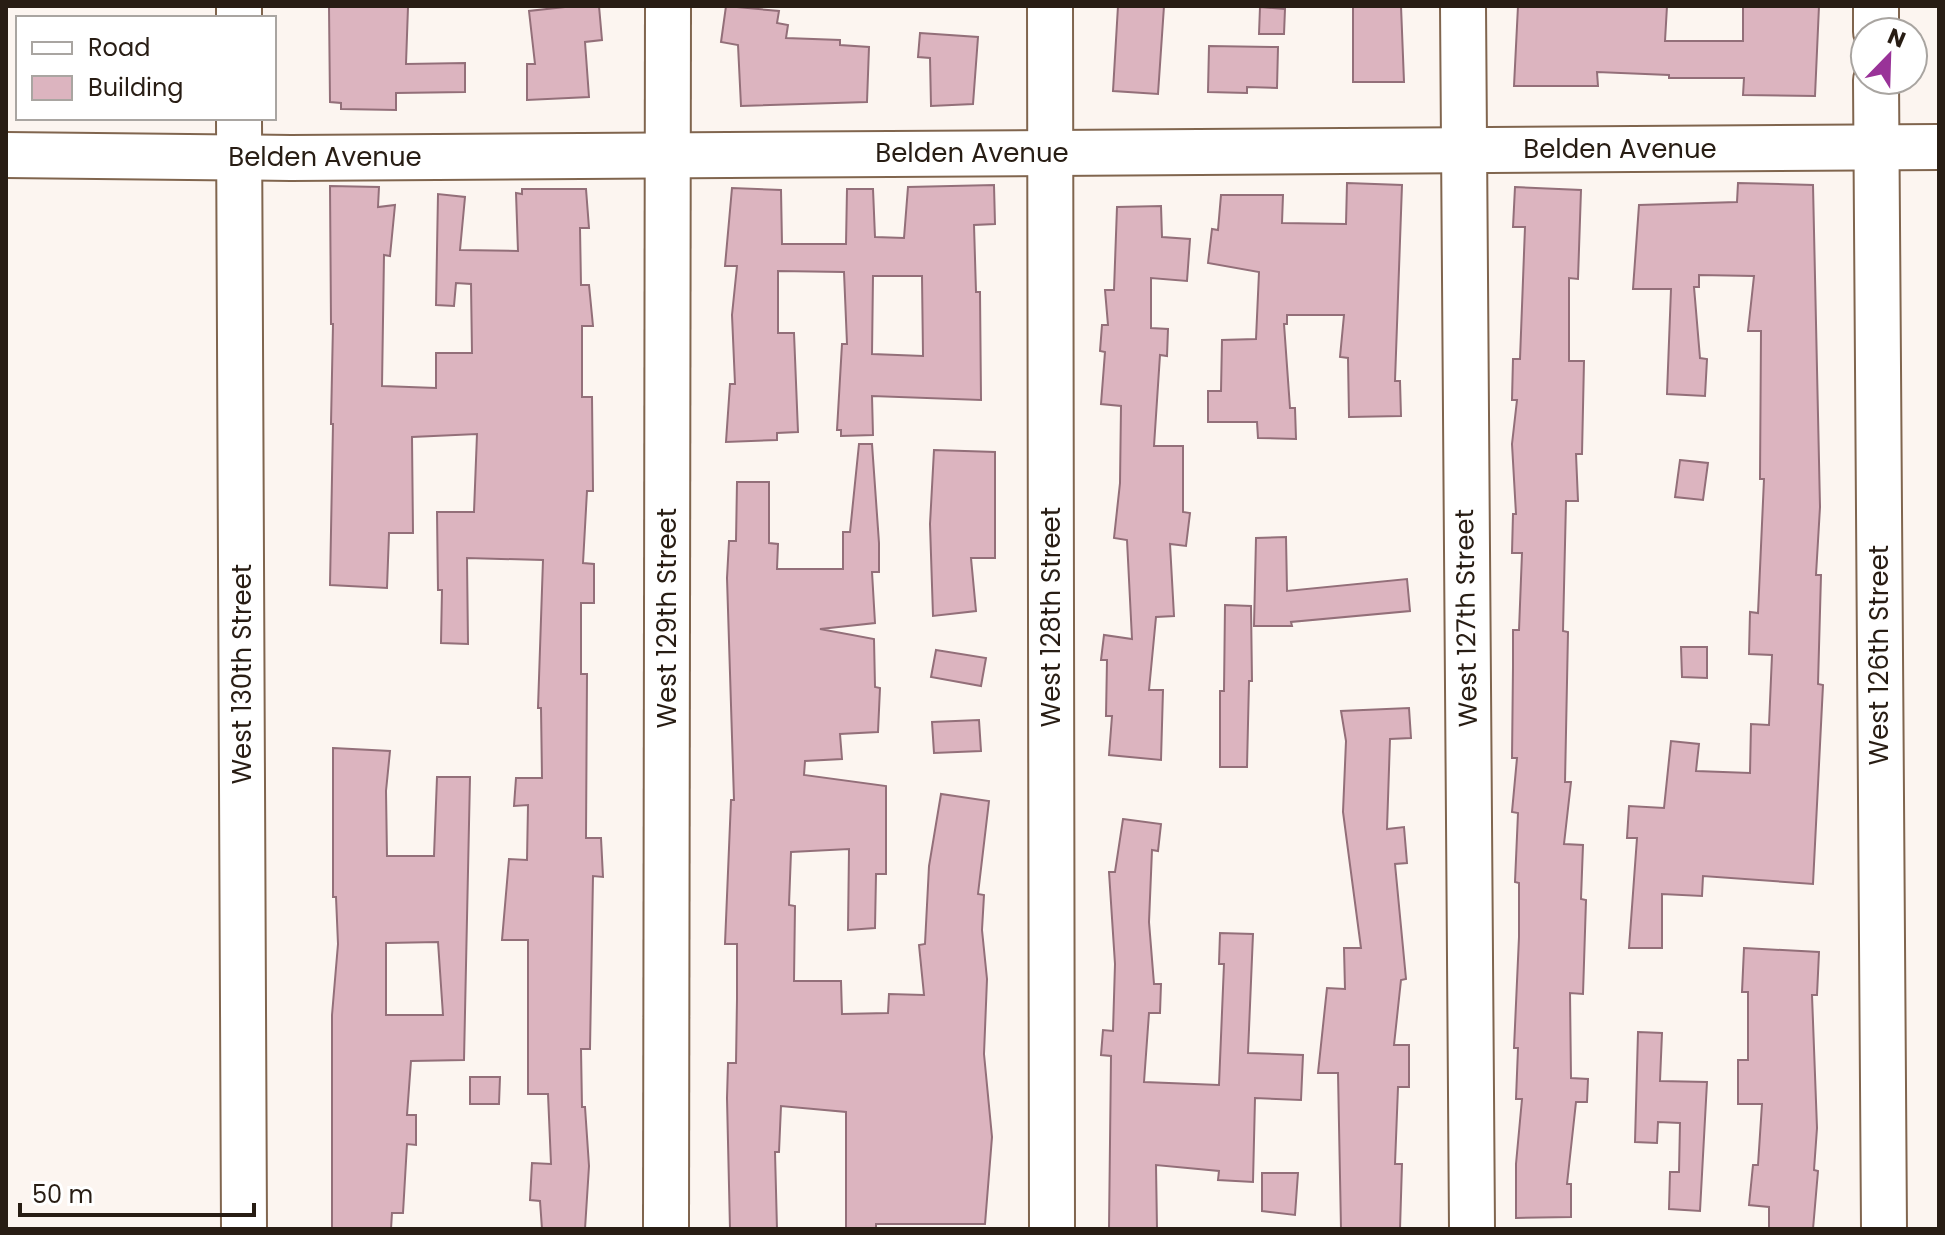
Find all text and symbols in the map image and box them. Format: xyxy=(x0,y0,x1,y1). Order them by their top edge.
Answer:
legend xyxy=(16,16,276,120)
north arrow xyxy=(1849,16,1929,96)
text: N xyxy=(1883,21,1910,56)
text: Road xyxy=(88,31,150,64)
text: Building xyxy=(88,71,184,104)
street label: Belden Avenue xyxy=(1523,131,1717,167)
street label: Belden Avenue xyxy=(875,135,1069,171)
street label: Belden Avenue xyxy=(228,139,422,175)
street label: West 128th Street xyxy=(1033,507,1069,727)
street label: West 129th Street xyxy=(649,508,685,728)
street label: West 127th Street xyxy=(1446,509,1486,727)
street label: West 126th Street xyxy=(1861,545,1897,765)
street label: West 130th Street xyxy=(224,564,260,784)
scale bar xyxy=(20,1167,254,1217)
text: 50 m xyxy=(32,1178,93,1211)

